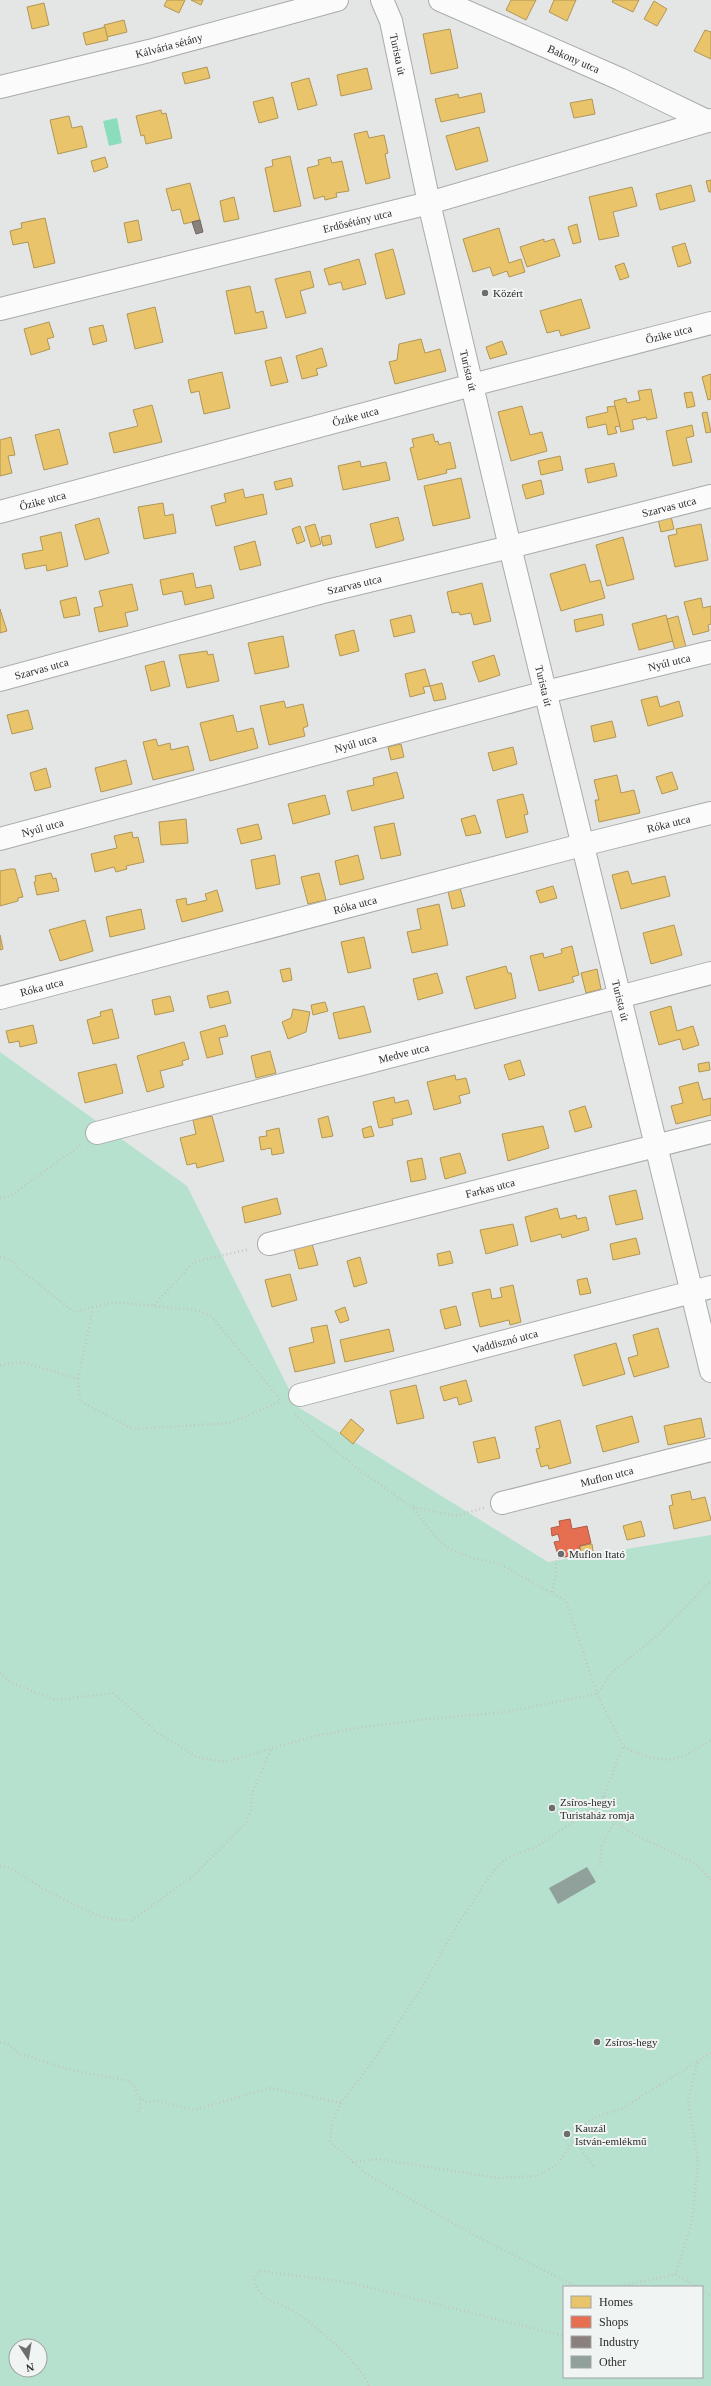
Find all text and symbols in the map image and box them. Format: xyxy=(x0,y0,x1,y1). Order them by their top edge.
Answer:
street label: Kálvária sétány xyxy=(134,31,204,60)
street label: Turista út xyxy=(388,33,408,76)
street label: Bakony utca xyxy=(546,42,602,75)
street label: Erdősétány utca xyxy=(322,206,393,235)
place label: Közért xyxy=(493,287,523,299)
marker: Közért xyxy=(480,288,490,298)
street label: Őzike utca xyxy=(644,322,693,346)
street label: Turista út xyxy=(458,349,479,393)
street label: Őzike utca xyxy=(331,404,380,428)
street label: Őzike utca xyxy=(18,489,67,513)
street label: Szarvas utca xyxy=(641,494,697,519)
street label: Szarvas utca xyxy=(326,572,383,597)
street label: Nyúl utca xyxy=(647,651,691,673)
street label: Szarvas utca xyxy=(13,656,70,682)
street label: Turista út xyxy=(533,664,555,708)
street label: Nyúl utca xyxy=(333,732,378,755)
street label: Róka utca xyxy=(646,812,692,835)
street label: Nyúl utca xyxy=(20,816,65,839)
street label: Róka utca xyxy=(332,893,378,916)
street label: Róka utca xyxy=(19,976,65,999)
street label: Turista út xyxy=(610,979,631,1022)
street label: Medve utca xyxy=(377,1041,430,1065)
street label: Farkas utca xyxy=(464,1176,516,1200)
street label: Vaddisznó utca xyxy=(471,1327,539,1355)
street label: Muflon utca xyxy=(579,1464,634,1489)
place label: Muflon Itató xyxy=(569,1548,625,1560)
marker: Muflon Itató xyxy=(556,1549,566,1559)
place label: Zsíros-hegyi Turistaház romja xyxy=(560,1796,635,1821)
marker: Zsíros-hegyi Turistaház romja xyxy=(547,1803,557,1813)
place label: Zsíros-hegy xyxy=(605,2036,658,2048)
marker: Zsíros-hegy xyxy=(592,2037,602,2047)
place label: Kauzál István-emlékmű xyxy=(575,2122,647,2147)
marker: Kauzál István-emlékmű xyxy=(562,2129,572,2139)
legend xyxy=(563,2286,703,2378)
text: Homes xyxy=(599,2295,633,2309)
text: Shops xyxy=(599,2315,629,2329)
text: Industry xyxy=(599,2335,639,2349)
north arrow xyxy=(8,2338,48,2378)
text: Other xyxy=(599,2355,626,2369)
text: N xyxy=(25,2361,35,2374)

